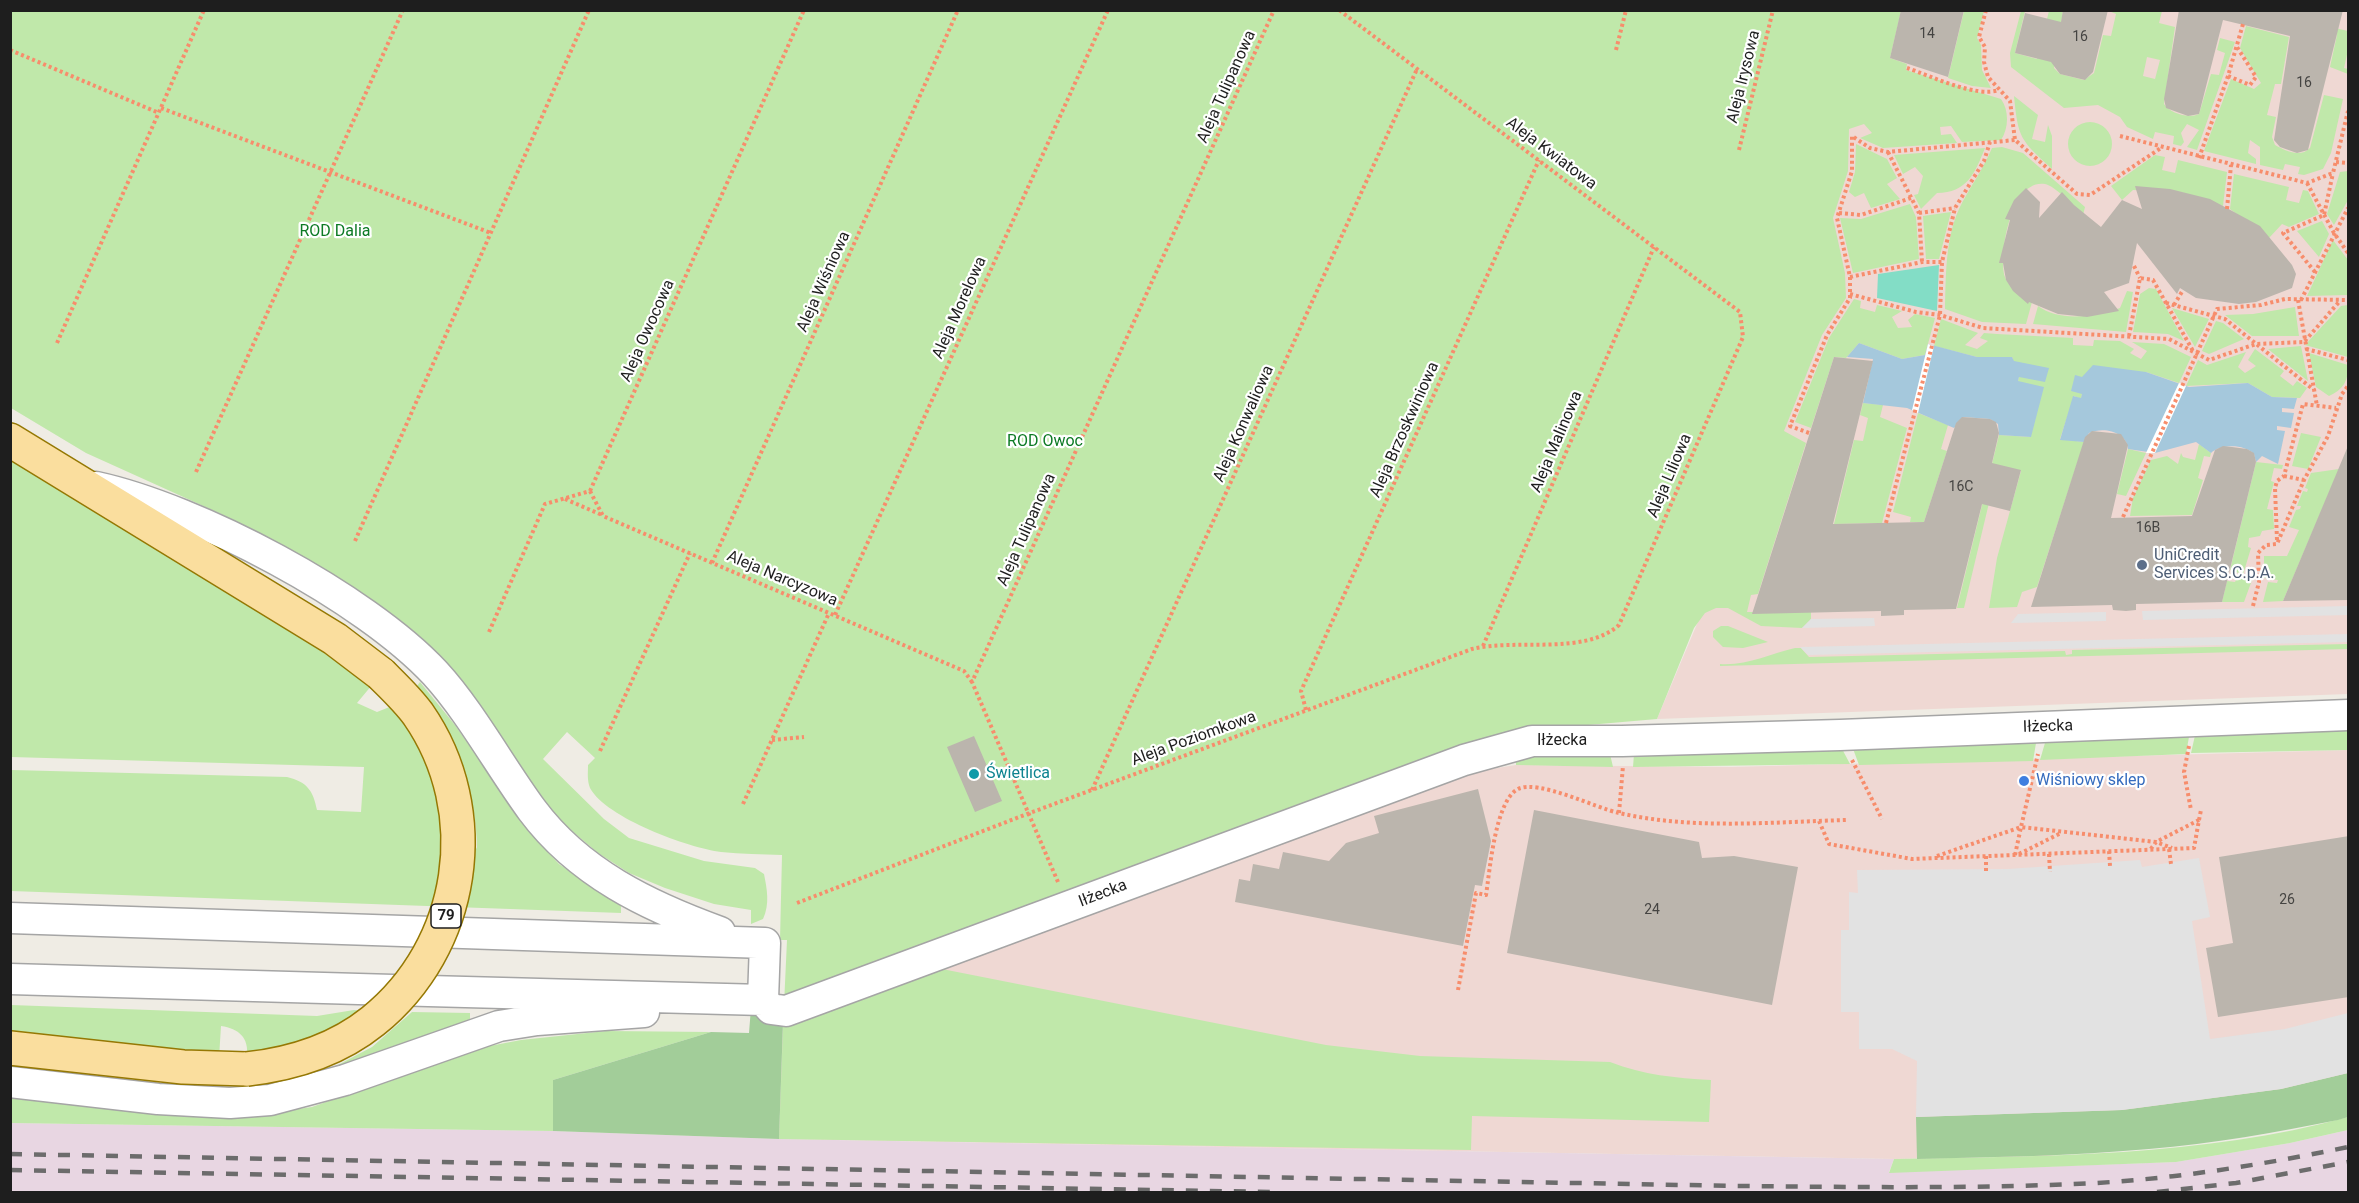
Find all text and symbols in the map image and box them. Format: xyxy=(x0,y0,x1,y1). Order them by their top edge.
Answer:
house number: 14 xyxy=(1919,26,1935,42)
street label: Aleja Tulipanowa xyxy=(1194,28,1260,146)
street label: Aleja Irysowa xyxy=(1723,29,1765,125)
house number: 16 xyxy=(2072,29,2088,45)
house number: 16 xyxy=(2296,75,2312,91)
street label: Aleja Kwiatowa xyxy=(1502,114,1600,194)
park label: ROD Dalia xyxy=(299,222,371,242)
street label: Aleja Wiśniowa xyxy=(793,229,855,335)
street label: Aleja Morelowa xyxy=(929,254,991,362)
street label: Aleja Owocowa xyxy=(617,277,679,385)
street label: Aleja Brzoskwiniowa xyxy=(1366,359,1444,501)
street label: Aleja Konwaliowa xyxy=(1210,363,1278,485)
street label: Aleja Malinowa xyxy=(1527,388,1587,496)
street label: Aleja Liliowa xyxy=(1644,431,1696,521)
park label: ROD Owoc xyxy=(1007,432,1083,452)
street label: Aleja Tulipanowa xyxy=(994,471,1060,589)
house number: 16C xyxy=(1949,479,1973,495)
house number: 16B xyxy=(2136,520,2160,536)
place label: UniCredit Services S.C.p.A. xyxy=(2154,546,2274,584)
street label: Aleja Narcyzowa xyxy=(724,547,840,611)
marker: UniCredit Services S.C.p.A. xyxy=(2135,558,2149,572)
street label: Aleja Poziomkowa xyxy=(1129,708,1259,770)
street label: Iłżecka xyxy=(2023,717,2073,737)
street label: Iłżecka xyxy=(1537,731,1587,751)
place label: Świetlica xyxy=(986,764,1050,784)
marker: Świetlica xyxy=(967,767,981,781)
place label: Wiśniowy sklep xyxy=(2036,771,2145,791)
marker: Wiśniowy sklep xyxy=(2017,774,2031,788)
street label: Iłżecka xyxy=(1076,876,1130,912)
house number: 26 xyxy=(2279,892,2295,908)
house number: 24 xyxy=(1644,902,1660,918)
road number: 79 xyxy=(431,904,461,928)

